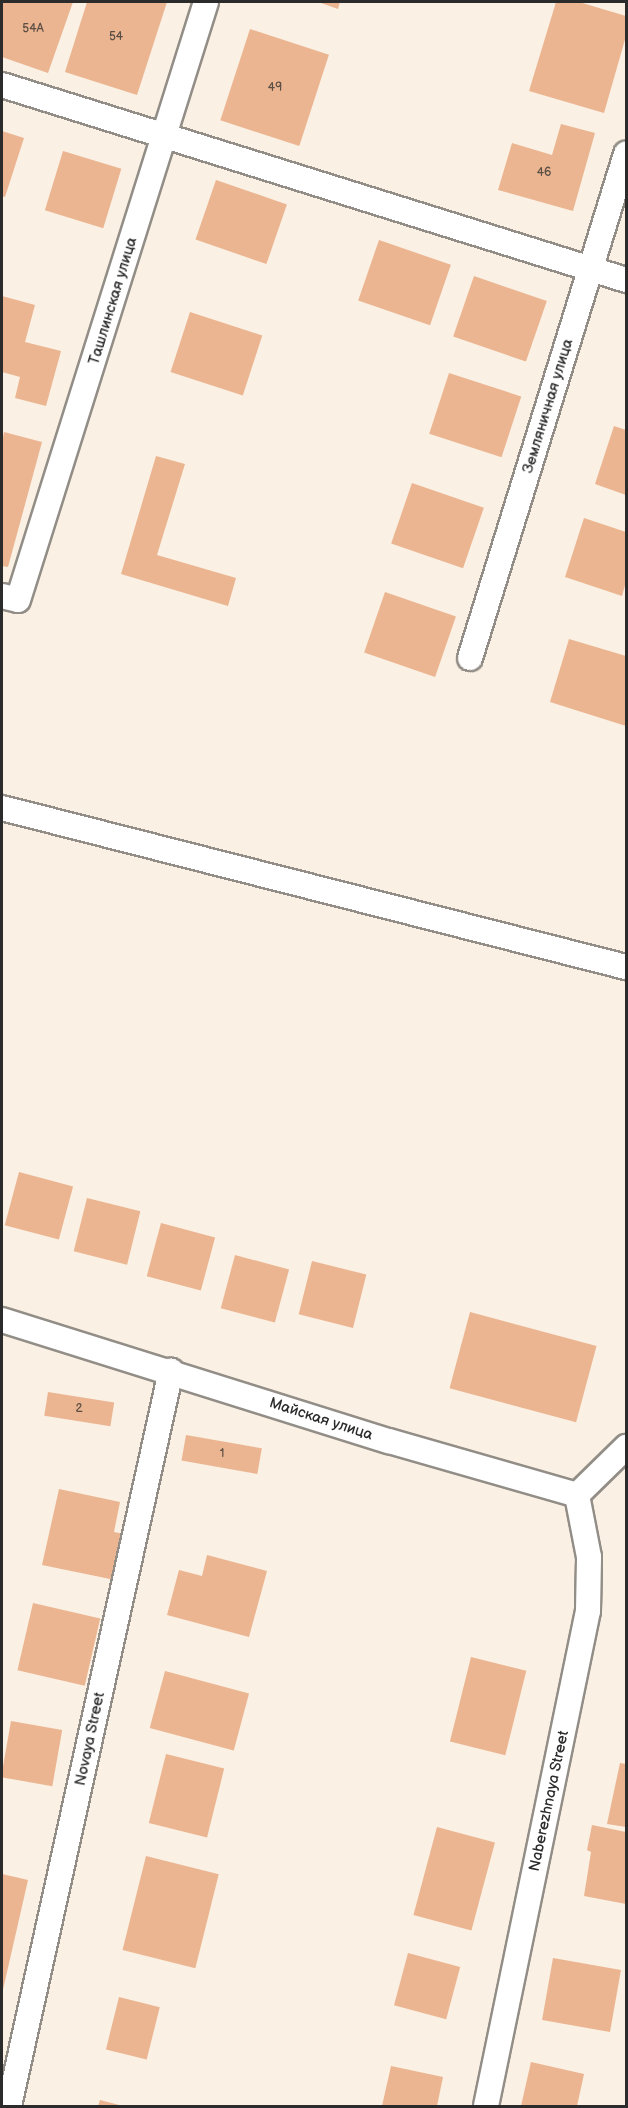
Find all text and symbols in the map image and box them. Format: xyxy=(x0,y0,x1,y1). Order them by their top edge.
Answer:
house number: 54А xyxy=(22,22,44,36)
house number: 54 xyxy=(109,30,123,44)
house number: 49 xyxy=(268,81,282,95)
house number: 46 xyxy=(537,166,551,180)
street label: Ташлинская улица xyxy=(85,235,141,367)
street label: Земляничная улица xyxy=(519,337,577,475)
street label: Майская улица xyxy=(267,1394,375,1444)
house number: 2 xyxy=(75,1402,83,1416)
house number: 1 xyxy=(220,1447,224,1461)
street label: Novaya Street xyxy=(71,1691,109,1787)
street label: Naberezhnaya Street xyxy=(525,1729,573,1873)

